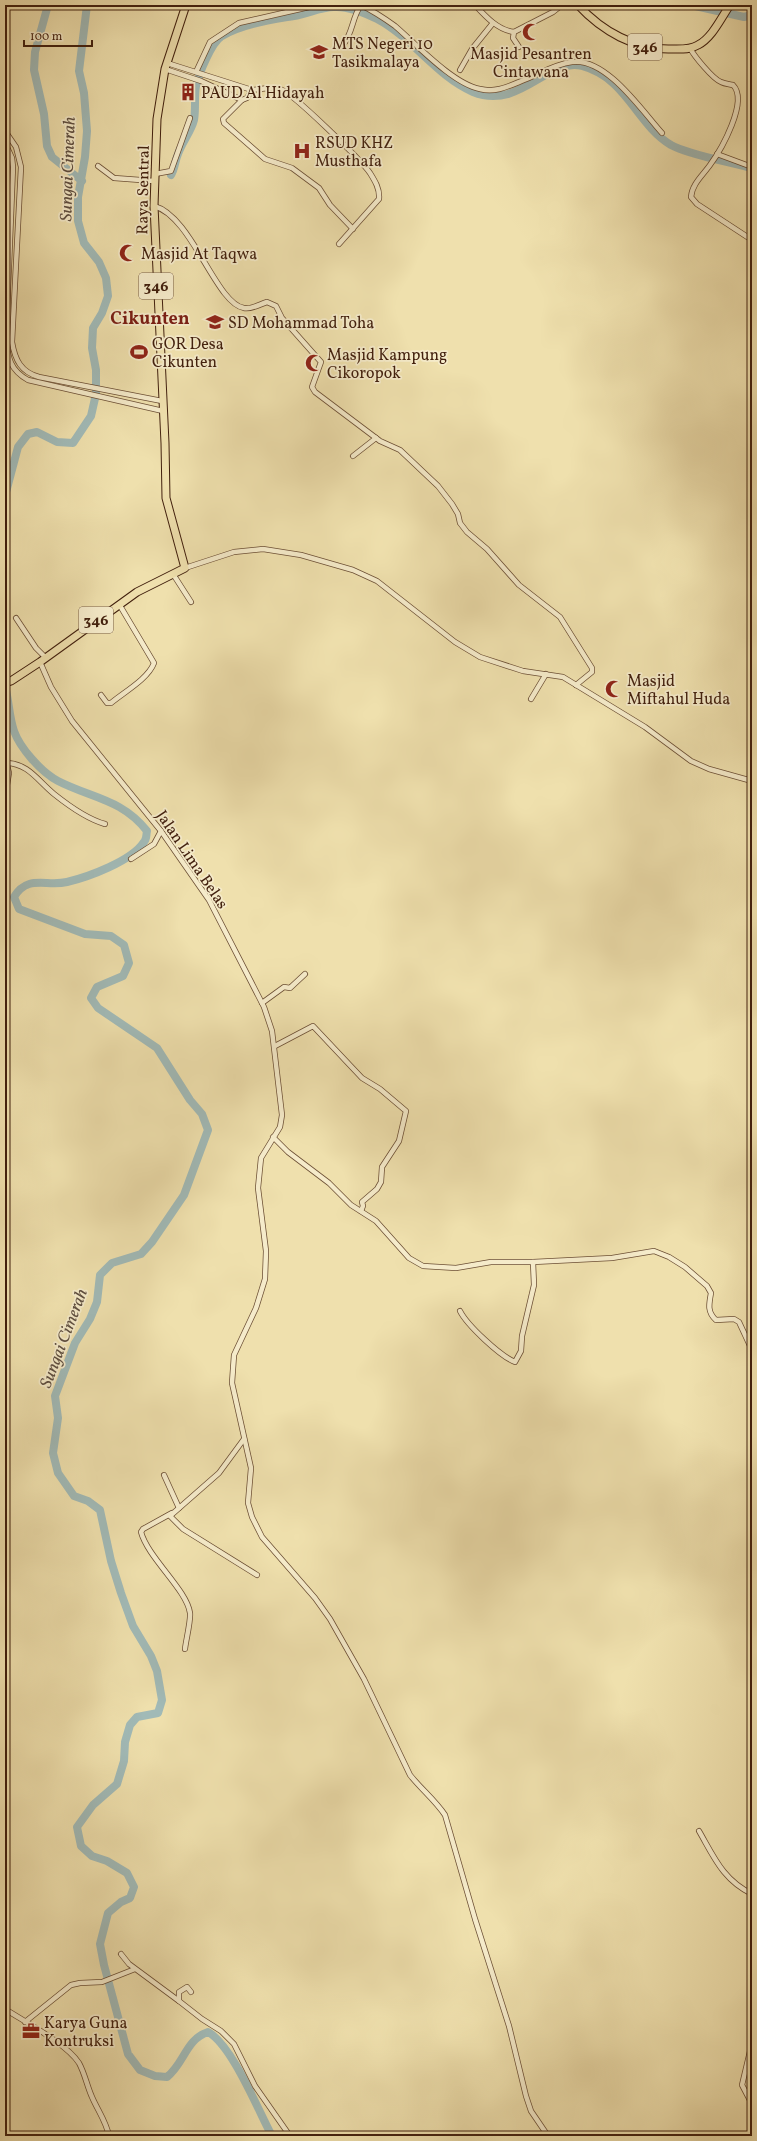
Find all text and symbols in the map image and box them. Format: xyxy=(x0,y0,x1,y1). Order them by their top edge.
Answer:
scale bar xyxy=(24,22,92,48)
mosque icon: Masjid Pesantren Cintawana xyxy=(521,22,541,42)
text: 100 m xyxy=(30,29,63,45)
place label: MTS Negeri 10 Tasikmalaya xyxy=(332,34,433,74)
road number: 346 xyxy=(628,34,662,60)
school or university icon: MTS Negeri 10 Tasikmalaya xyxy=(309,42,329,62)
place label: Masjid Pesantren Cintawana xyxy=(470,44,592,84)
building icon: PAUD Al Hidayah xyxy=(178,82,198,102)
place label: PAUD Al Hidayah xyxy=(201,83,325,105)
water label: Sungai Cimerah xyxy=(55,116,82,222)
place label: RSUD KHZ Musthafa xyxy=(315,133,393,173)
hospital icon: RSUD KHZ Musthafa xyxy=(292,141,312,161)
street label: Raya Sentral xyxy=(132,145,156,235)
mosque icon: Masjid At Taqwa xyxy=(118,243,138,263)
place label: Masjid At Taqwa xyxy=(141,244,257,266)
road number: 346 xyxy=(139,273,173,299)
district label: Cikunten xyxy=(110,307,190,332)
school or university icon: SD Mohammad Toha xyxy=(205,312,225,332)
place label: SD Mohammad Toha xyxy=(228,313,374,335)
place label: GOR Desa Cikunten xyxy=(152,334,224,374)
sports icon: GOR Desa Cikunten xyxy=(129,342,149,362)
place label: Masjid Kampung Cikoropok xyxy=(327,345,447,385)
mosque icon: Masjid Kampung Cikoropok xyxy=(304,353,324,373)
road number: 346 xyxy=(79,607,113,633)
place label: Masjid Miftahul Huda xyxy=(627,671,730,711)
mosque icon: Masjid Miftahul Huda xyxy=(604,679,624,699)
street label: Jalan Lima Belas xyxy=(150,806,233,914)
water label: Sungai Cimerah xyxy=(35,1286,94,1392)
place label: Karya Guna Kontruksi xyxy=(44,2013,128,2053)
office icon: Karya Guna Kontruksi xyxy=(21,2021,41,2041)

